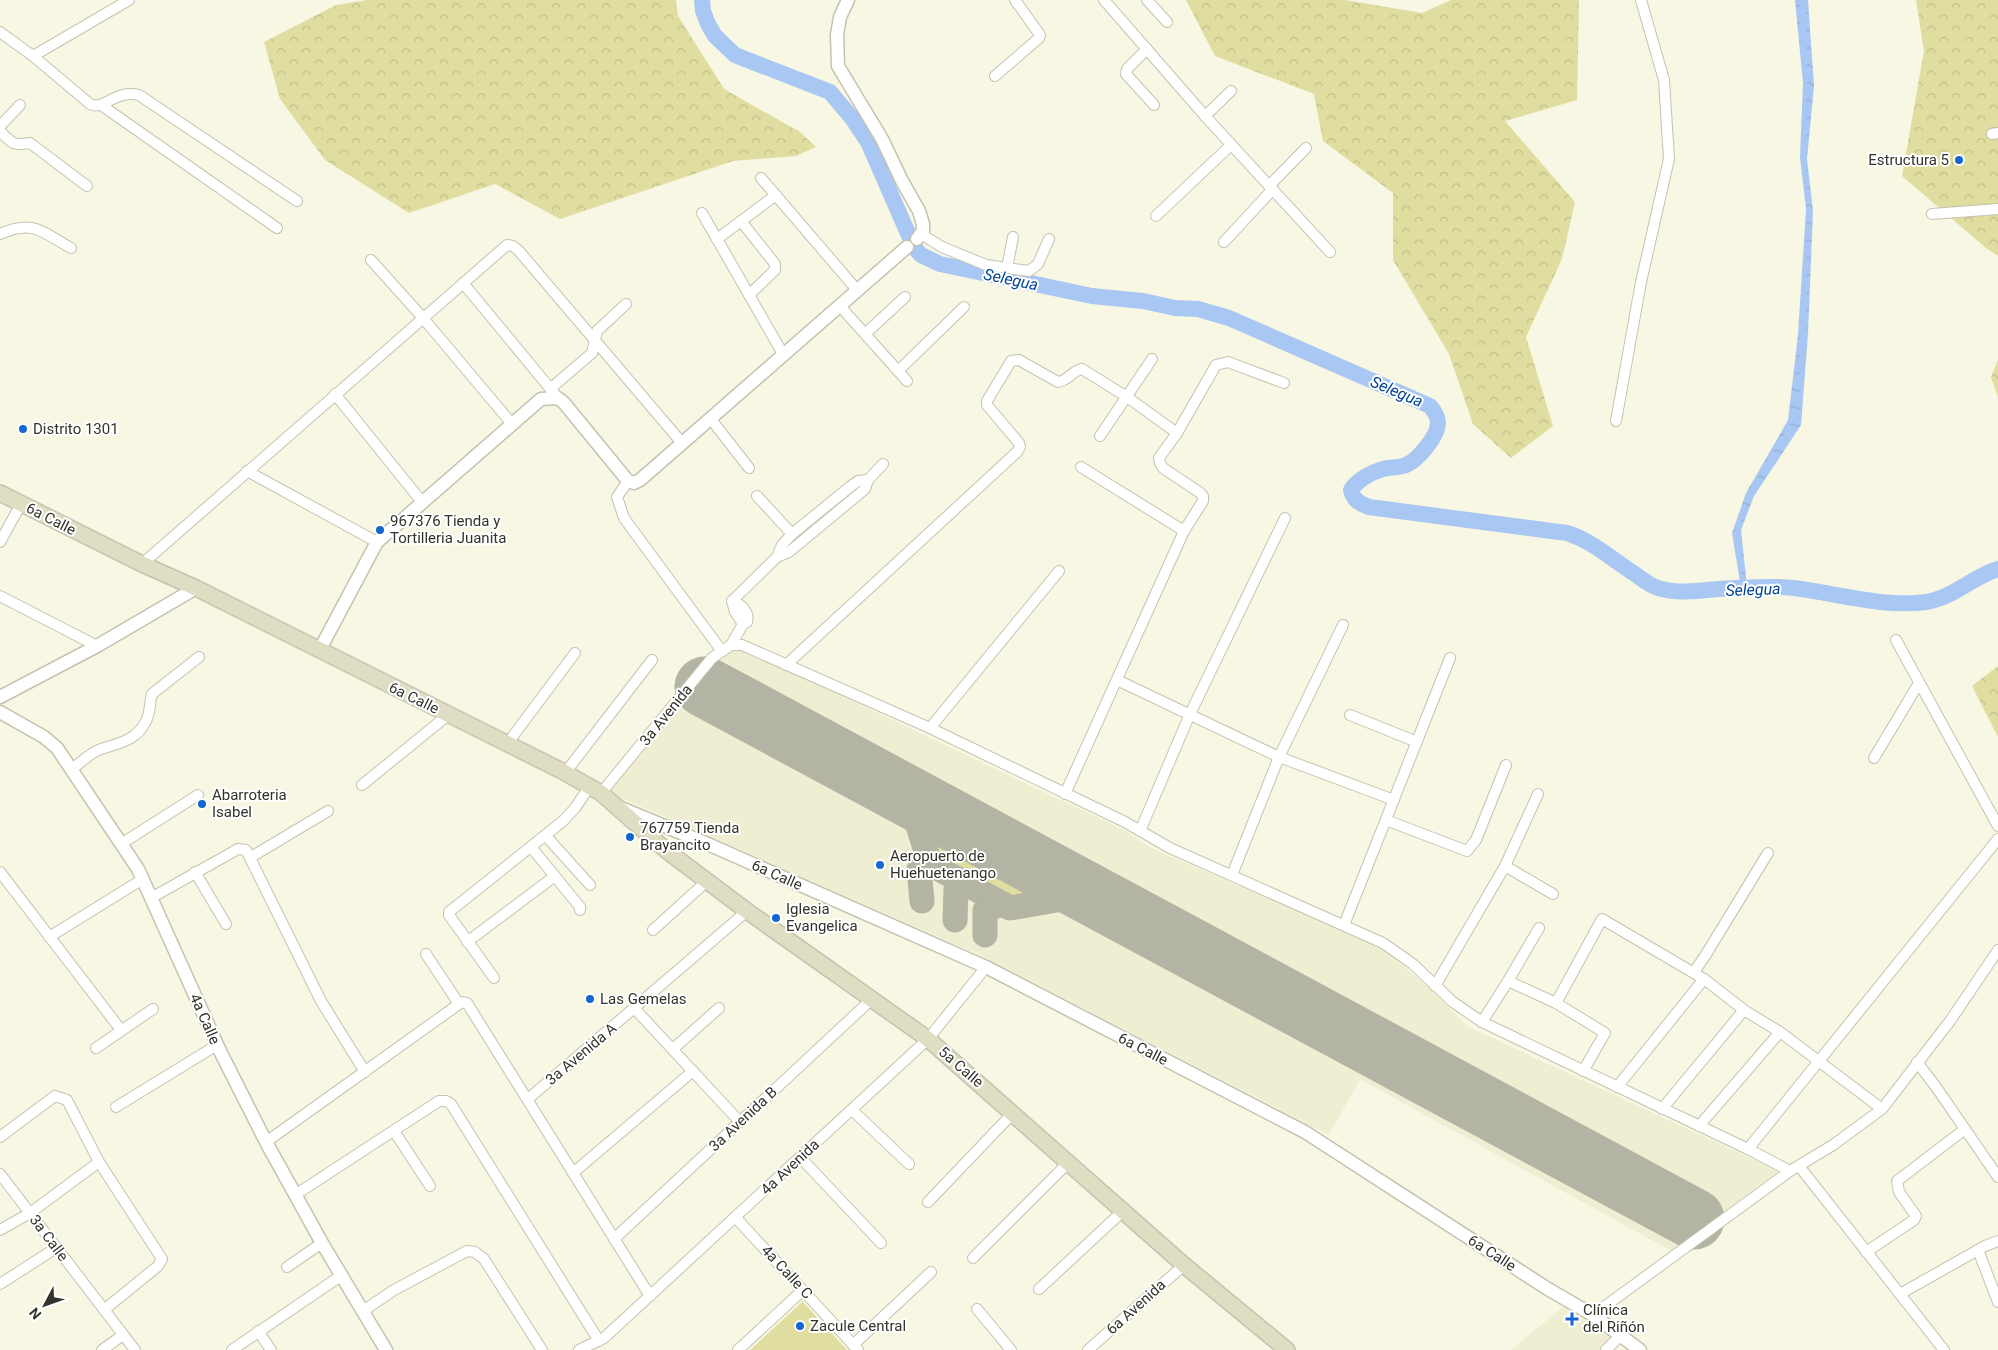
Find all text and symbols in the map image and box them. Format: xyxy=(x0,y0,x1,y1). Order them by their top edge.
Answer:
place label: Estructura 5 xyxy=(1868,151,1949,169)
marker: Estructura 5 xyxy=(1953,154,1965,166)
water label: Selegua xyxy=(982,264,1040,295)
water label: Selegua xyxy=(1368,372,1426,411)
place label: Distrito 1301 xyxy=(33,420,119,438)
marker: Distrito 1301 xyxy=(17,423,29,435)
street label: 6a Calle xyxy=(23,499,79,539)
place label: 967376 Tienda y Tortilleria Juanita xyxy=(390,512,506,547)
marker: 967376 Tienda y Tortilleria Juanita xyxy=(374,524,386,536)
water label: Selegua xyxy=(1725,579,1781,600)
street label: 6a Calle xyxy=(386,678,442,718)
street label: 3a Avenida xyxy=(636,681,696,749)
place label: Abarroteria Isabel xyxy=(212,786,287,821)
marker: Abarroteria Isabel xyxy=(196,798,208,810)
place label: 767759 Tienda Brayancito xyxy=(640,819,739,854)
marker: 767759 Tienda Brayancito xyxy=(624,831,636,843)
place label: Aeropuerto de Huehuetenango xyxy=(890,847,996,882)
street label: 6a Calle xyxy=(749,856,805,894)
marker: Aeropuerto de Huehuetenango xyxy=(874,859,886,871)
place label: Iglesia Evangelica xyxy=(786,900,858,935)
marker: Iglesia Evangelica xyxy=(770,912,782,924)
place label: Las Gemelas xyxy=(600,990,687,1008)
street label: 4a Calle xyxy=(186,991,224,1047)
marker: Las Gemelas xyxy=(584,993,596,1005)
street label: 3a Avenida A xyxy=(542,1019,620,1089)
street label: 6a Calle xyxy=(1115,1029,1171,1069)
street label: 5a Calle xyxy=(935,1043,987,1091)
street label: 3a Avenida B xyxy=(705,1083,781,1155)
street label: 4a Avenida xyxy=(757,1135,823,1199)
street label: 3a Calle xyxy=(26,1211,72,1265)
street label: 6a Calle xyxy=(1465,1231,1519,1275)
street label: 4a Calle C xyxy=(758,1241,817,1303)
street label: 6a Avenida xyxy=(1103,1276,1169,1338)
north arrow xyxy=(20,1280,70,1330)
place label: Clínica del Riñón xyxy=(1583,1301,1645,1336)
text: N xyxy=(26,1305,44,1323)
marker: Clínica del Riñón xyxy=(1565,1312,1579,1326)
place label: Zacule Central xyxy=(810,1317,906,1335)
marker: Zacule Central xyxy=(794,1320,806,1332)

